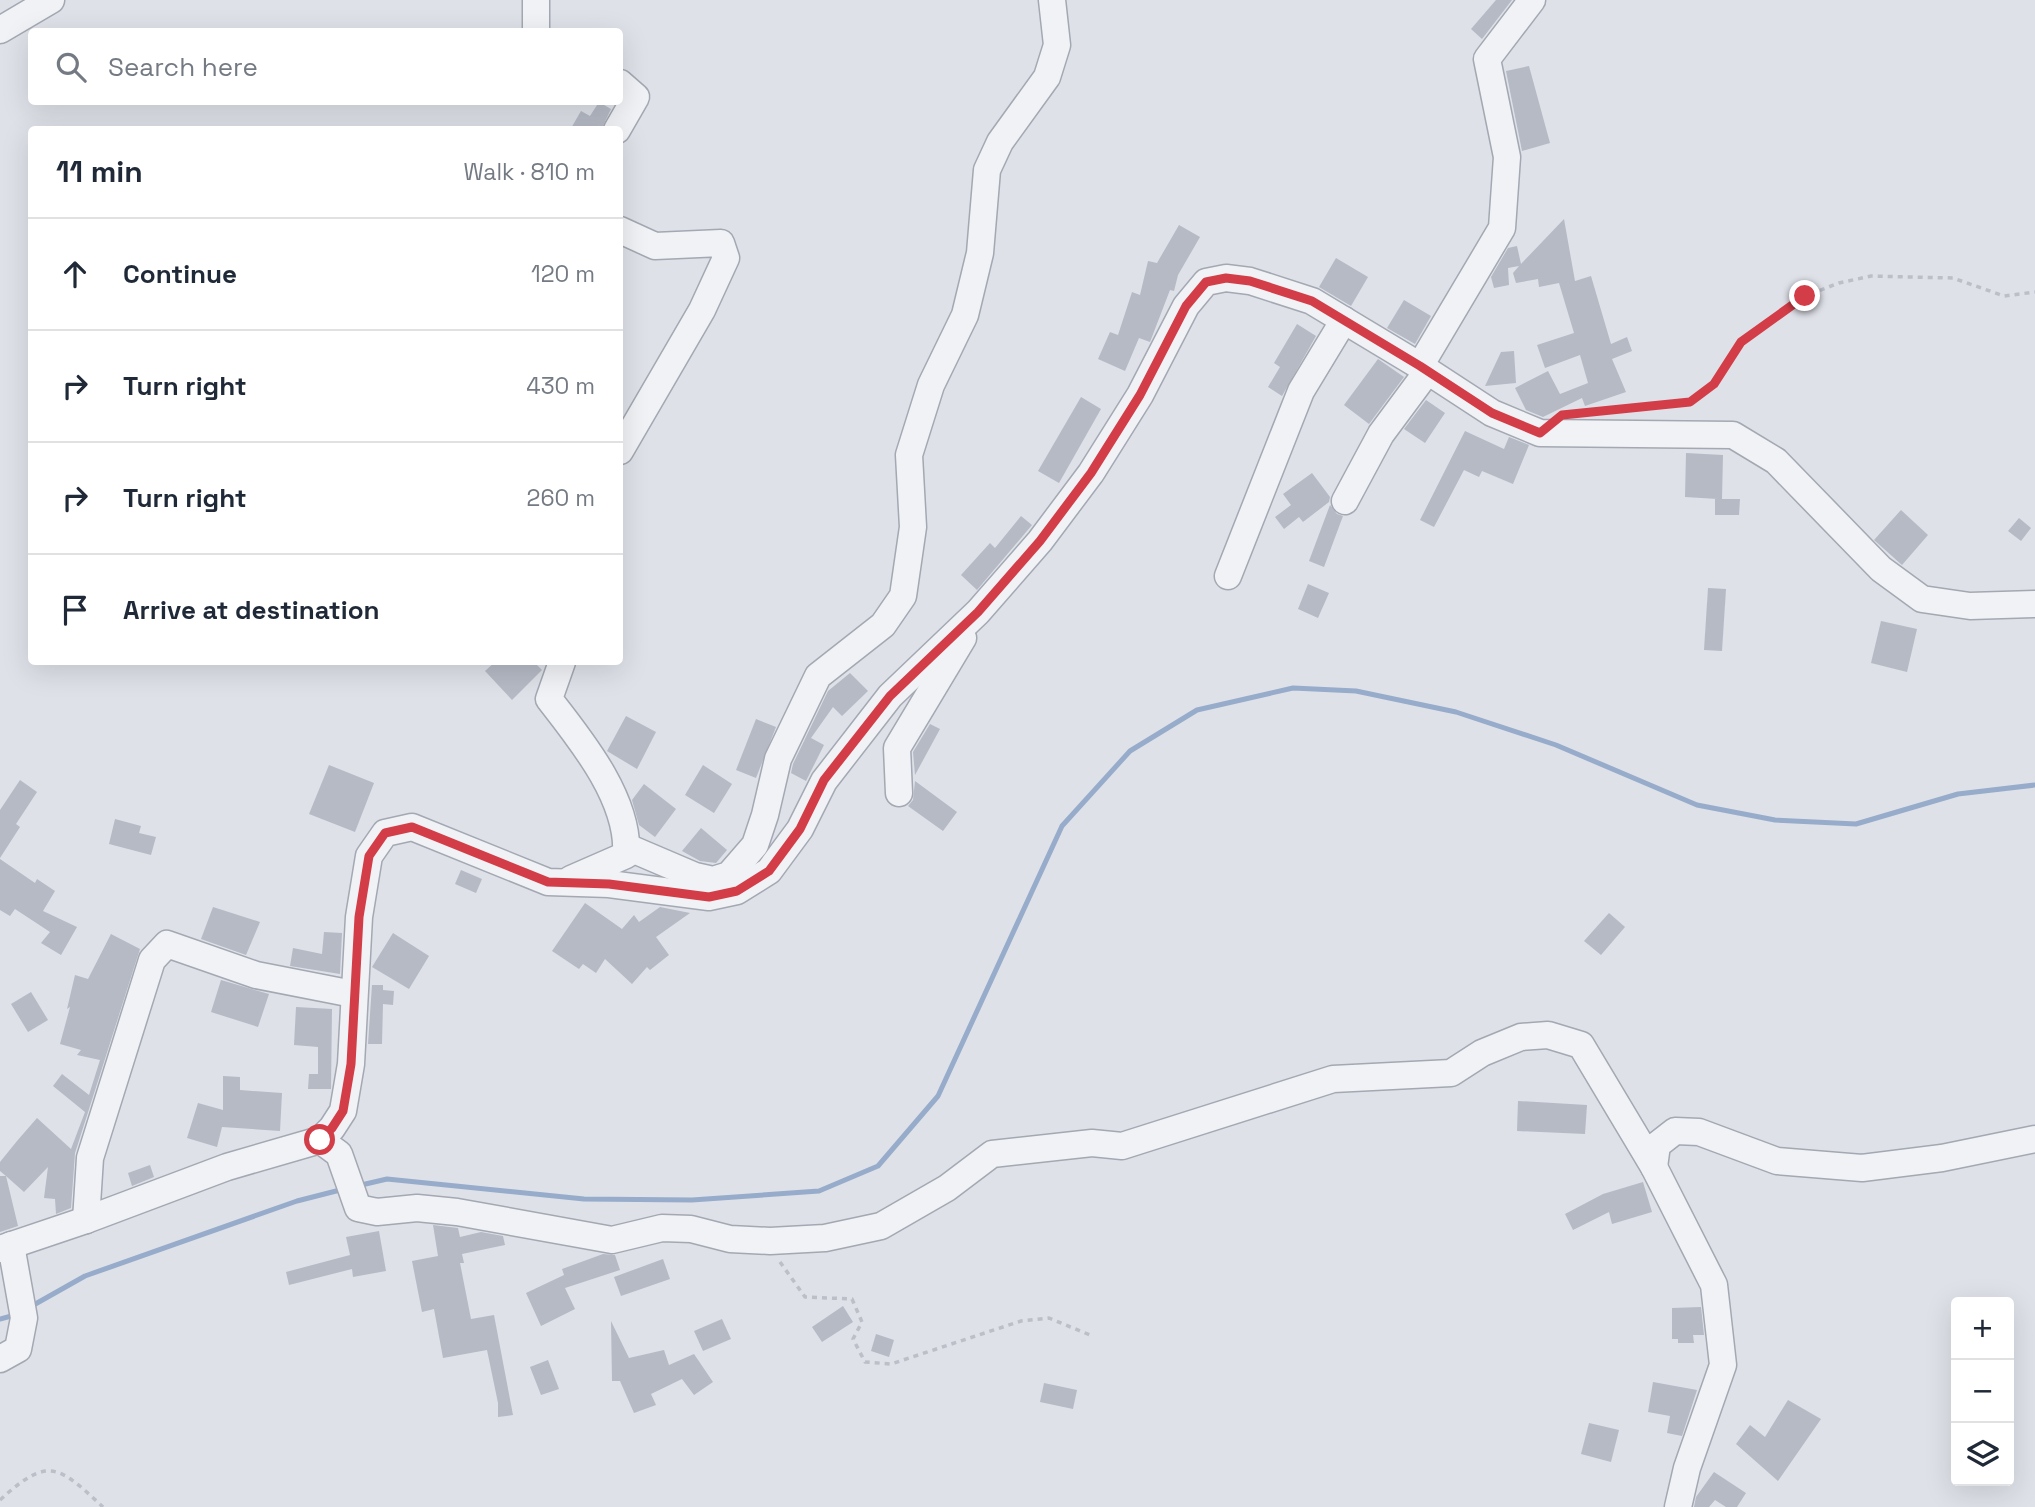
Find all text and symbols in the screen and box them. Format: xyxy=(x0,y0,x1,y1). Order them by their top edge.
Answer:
search box xyxy=(28,28,623,105)
icon: search xyxy=(52,48,90,86)
text: Search here xyxy=(108,50,258,84)
text: 11 min xyxy=(56,152,143,191)
text: Walk · 810 m xyxy=(463,157,595,187)
icon: ahead xyxy=(56,255,94,293)
text: Continue xyxy=(123,257,237,291)
text: 120 m xyxy=(531,259,595,289)
route end xyxy=(1789,280,1820,311)
icon: right xyxy=(56,367,94,405)
text: Turn right xyxy=(123,369,247,403)
text: 430 m xyxy=(526,371,595,401)
icon: right xyxy=(56,479,94,517)
text: Turn right xyxy=(123,481,247,515)
text: 260 m xyxy=(527,483,595,513)
icon: arrive xyxy=(56,591,94,629)
text: Arrive at destination xyxy=(123,593,380,627)
route start xyxy=(304,1124,335,1155)
map controls xyxy=(1951,1297,2014,1486)
button: + xyxy=(1951,1297,2014,1360)
button: − xyxy=(1951,1360,2014,1423)
button: layers xyxy=(1951,1423,2014,1486)

